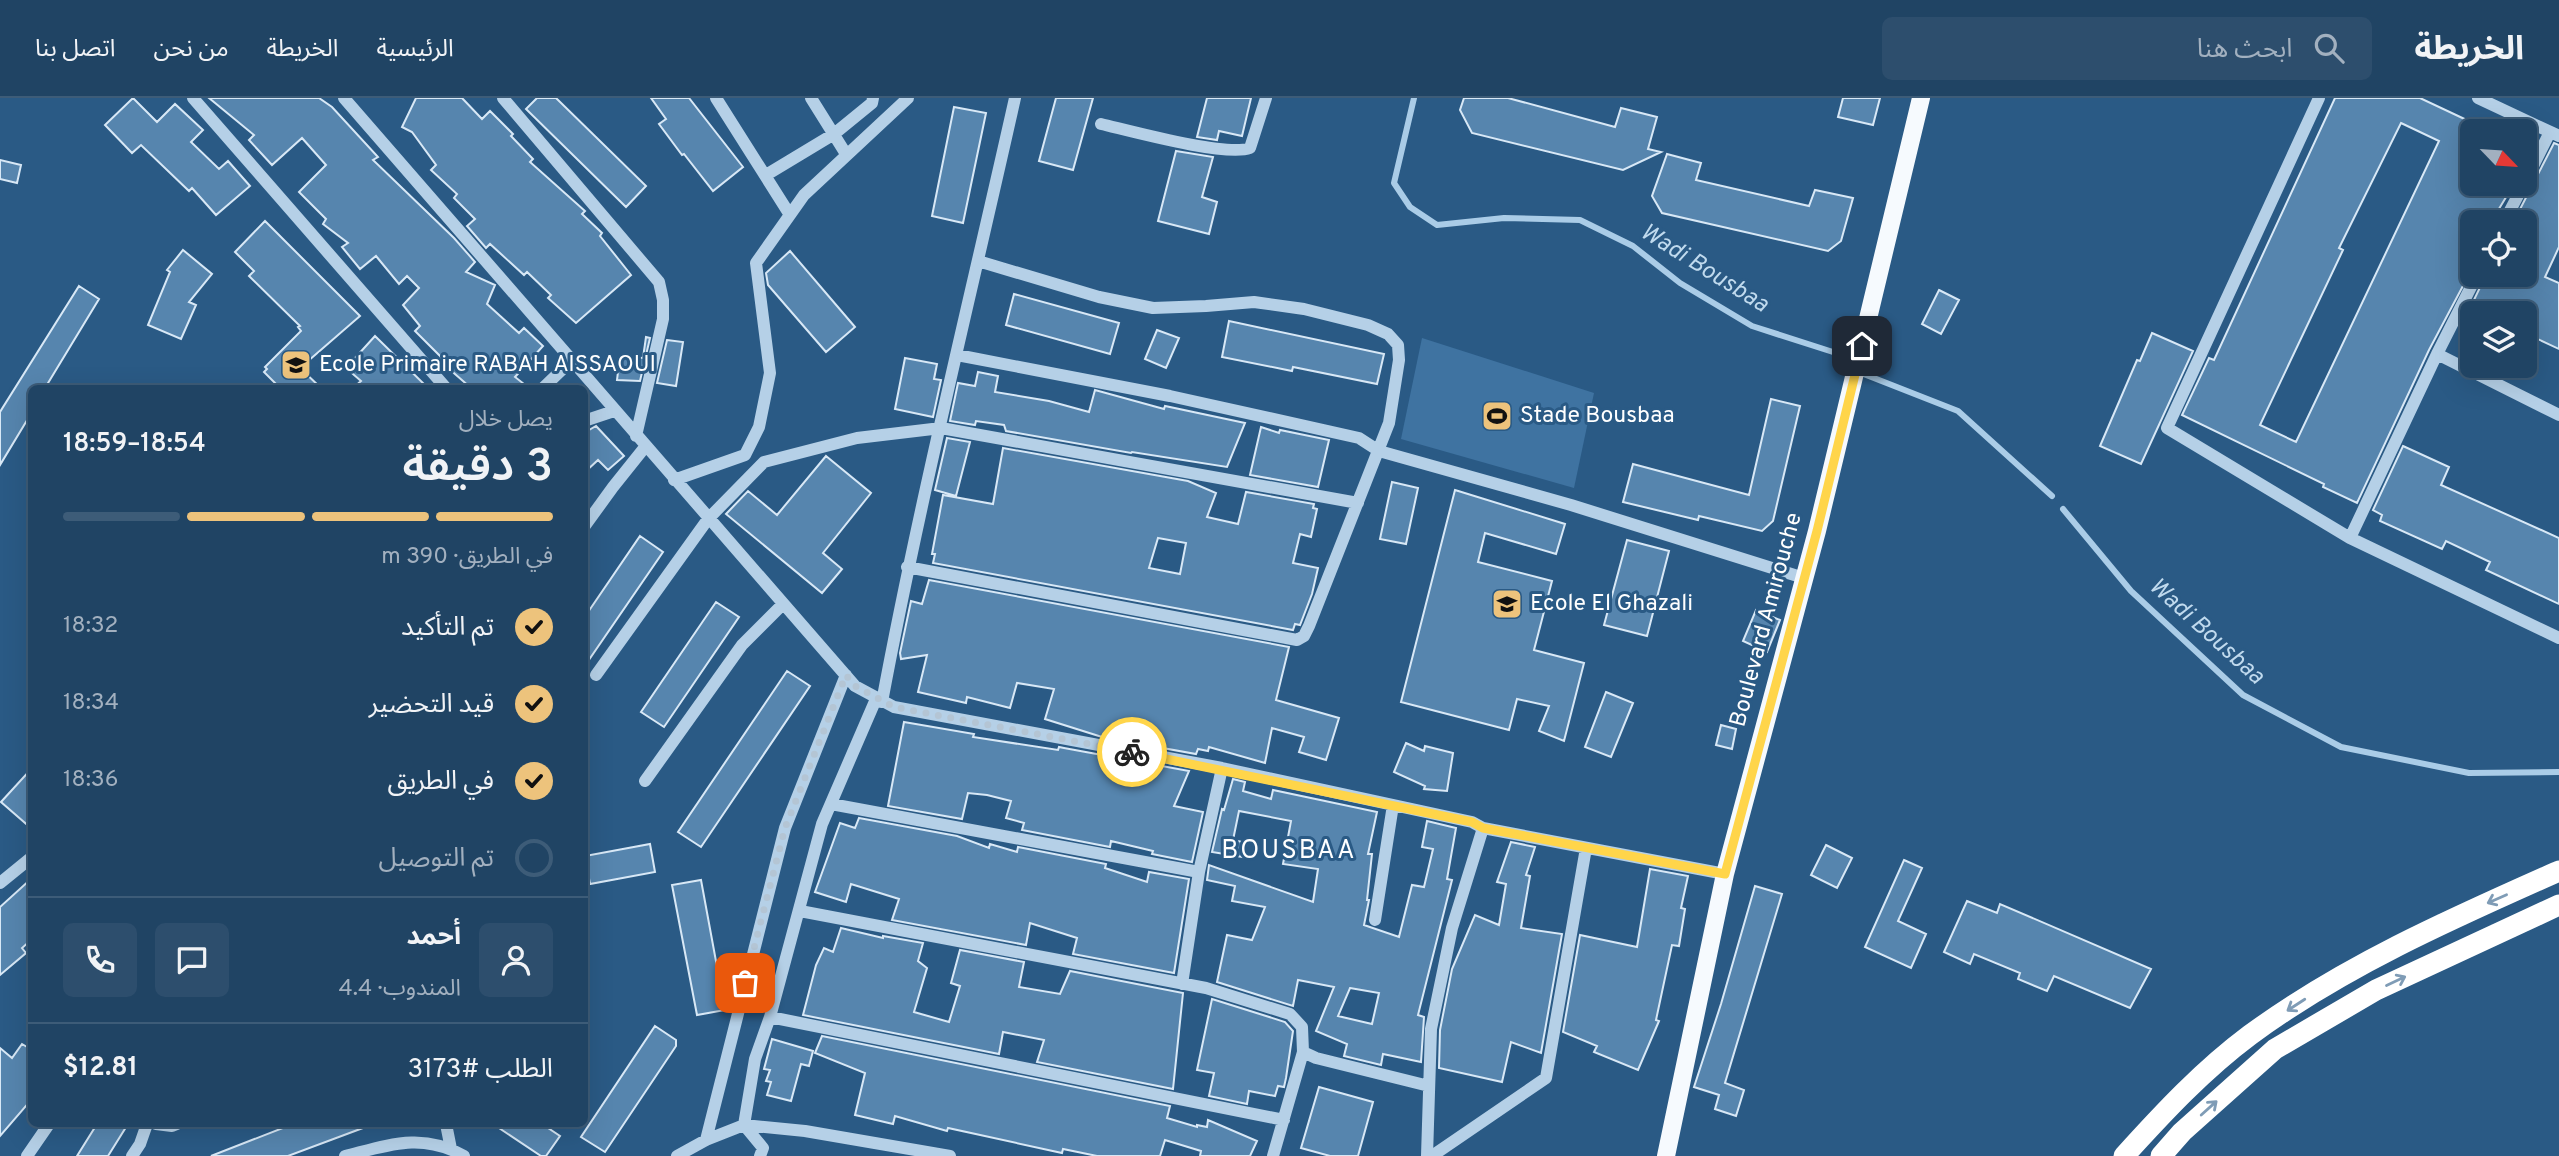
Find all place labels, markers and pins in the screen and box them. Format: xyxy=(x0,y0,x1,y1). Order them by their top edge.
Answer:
pin xyxy=(1832,316,1892,376)
school or university icon: Ecole Primaire RABAH AISSAOUI xyxy=(279,348,313,382)
place label: Ecole Primaire RABAH AISSAOUI xyxy=(319,351,656,380)
sports icon: Stade Bousbaa xyxy=(1480,399,1514,433)
place label: Stade Bousbaa xyxy=(1520,402,1675,431)
school or university icon: Ecole El Ghazali xyxy=(1490,587,1524,621)
place label: Ecole El Ghazali xyxy=(1530,590,1693,619)
pin xyxy=(715,953,775,1013)

